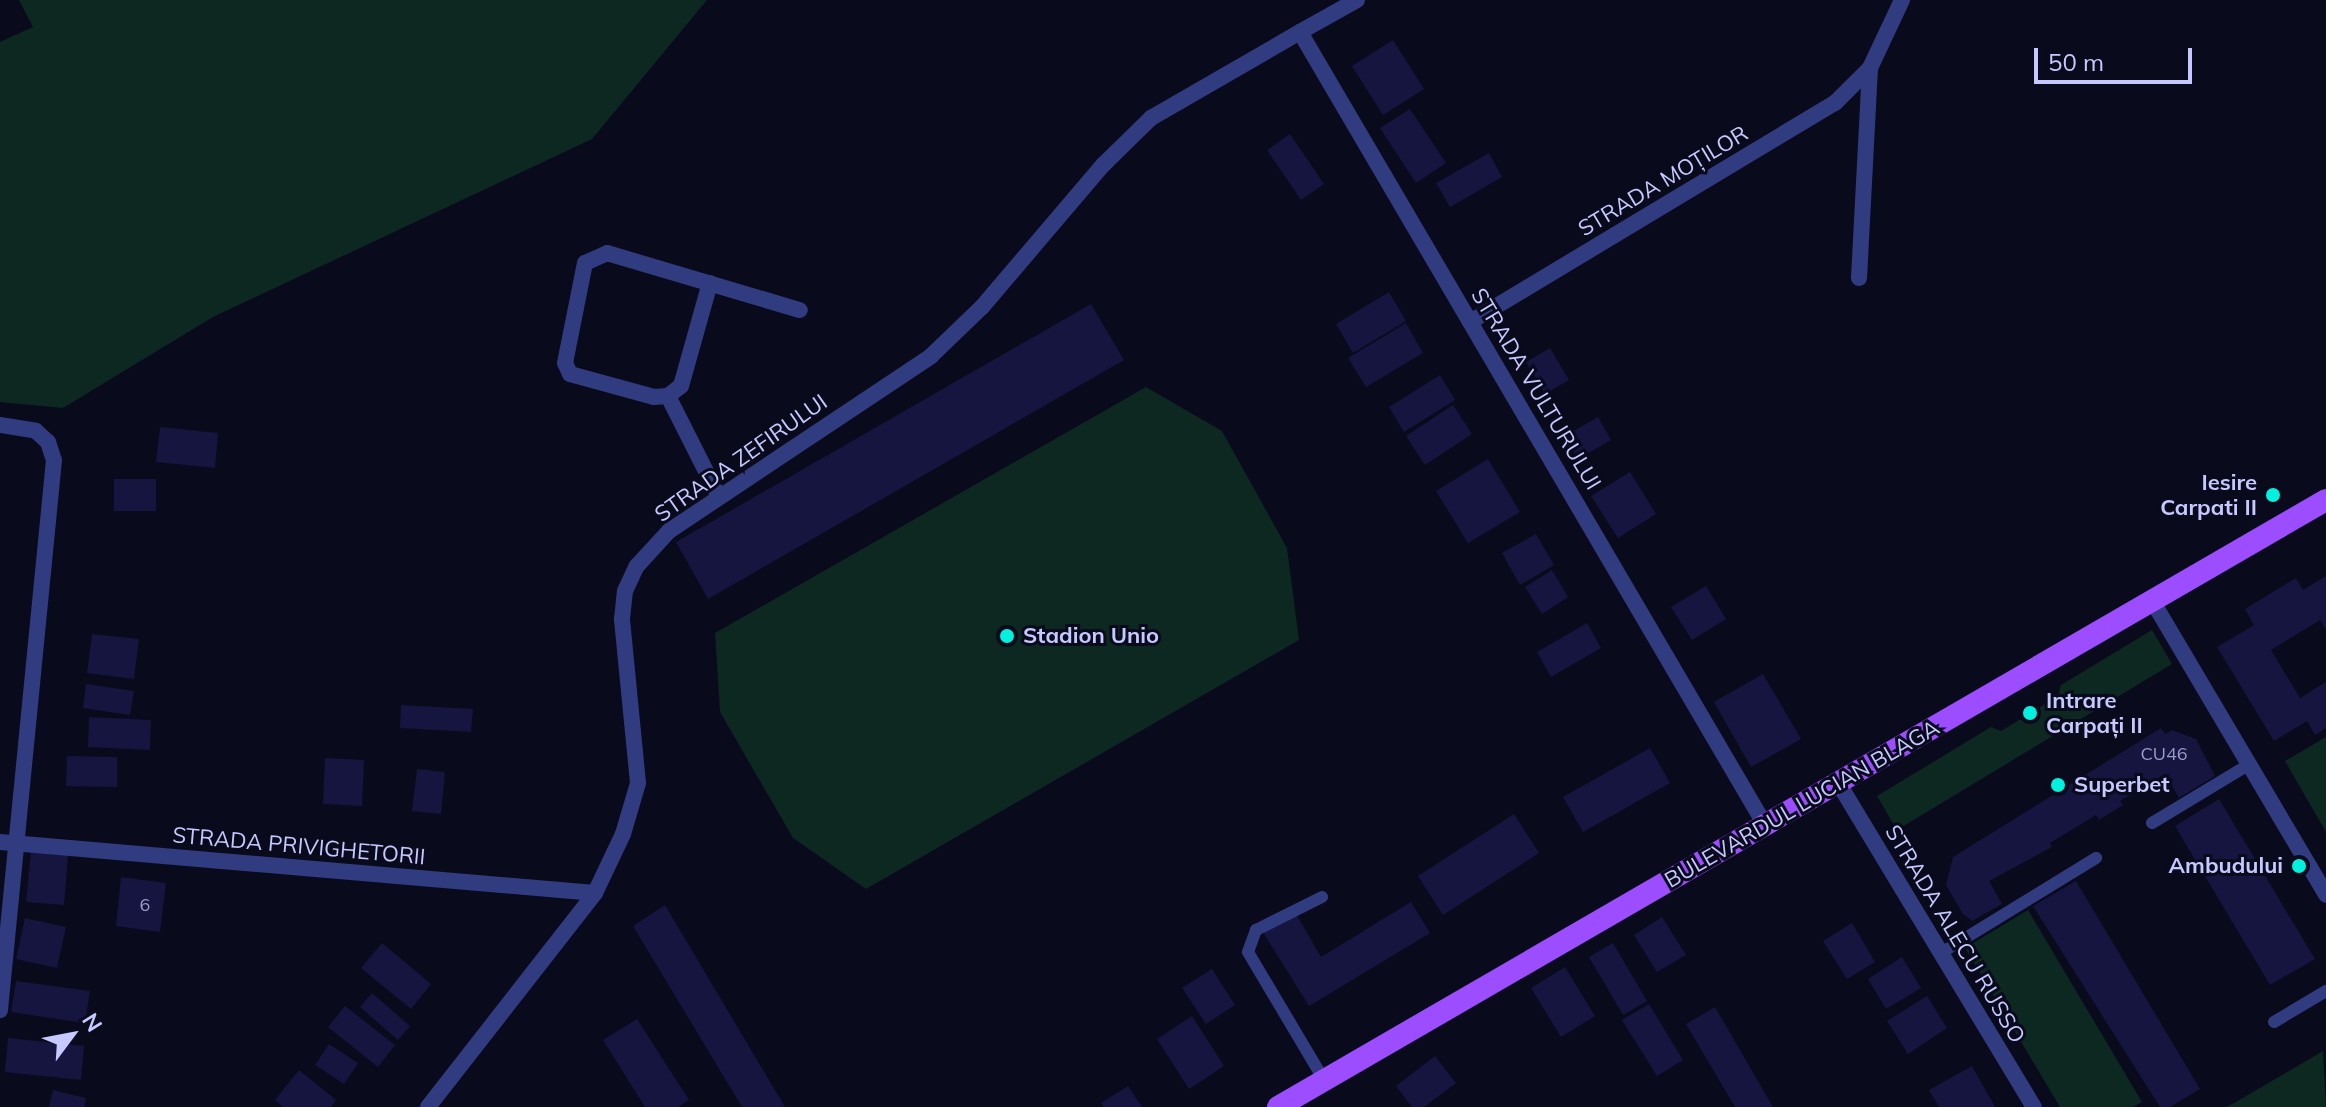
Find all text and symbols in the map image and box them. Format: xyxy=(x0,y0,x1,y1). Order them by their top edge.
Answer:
scale bar xyxy=(2038,32,2196,82)
text: 50 m xyxy=(2048,47,2104,77)
street label: STRADA MOȚILOR xyxy=(1573,120,1753,242)
street label: STRADA VULTURULUI xyxy=(1465,284,1607,494)
street label: STRADA ZEFIRULUI xyxy=(650,389,832,527)
place label: Iesire Carpati II xyxy=(2160,469,2257,520)
marker: Iesire Carpati II xyxy=(2264,486,2282,504)
place label: Stadion Unio xyxy=(1023,623,1159,649)
marker: Stadion Unio xyxy=(998,627,1016,645)
place label: Intrare Carpați II xyxy=(2046,687,2143,738)
marker: Intrare Carpați II xyxy=(2021,704,2039,722)
street label: BULEVARDUL LUCIAN BLAGA xyxy=(1660,714,1944,894)
house number: CU46 xyxy=(2140,743,2188,765)
place label: Superbet xyxy=(2074,772,2170,798)
marker: Superbet xyxy=(2049,776,2067,794)
street label: STRADA ALECU RUSSO xyxy=(1879,820,2031,1048)
street label: STRADA PRIVIGHETORII xyxy=(171,822,427,870)
place label: Ambudului xyxy=(2169,853,2283,879)
marker: Ambudului xyxy=(2290,857,2308,875)
house number: 6 xyxy=(140,894,150,916)
north arrow xyxy=(32,995,112,1075)
text: N xyxy=(76,1008,109,1037)

